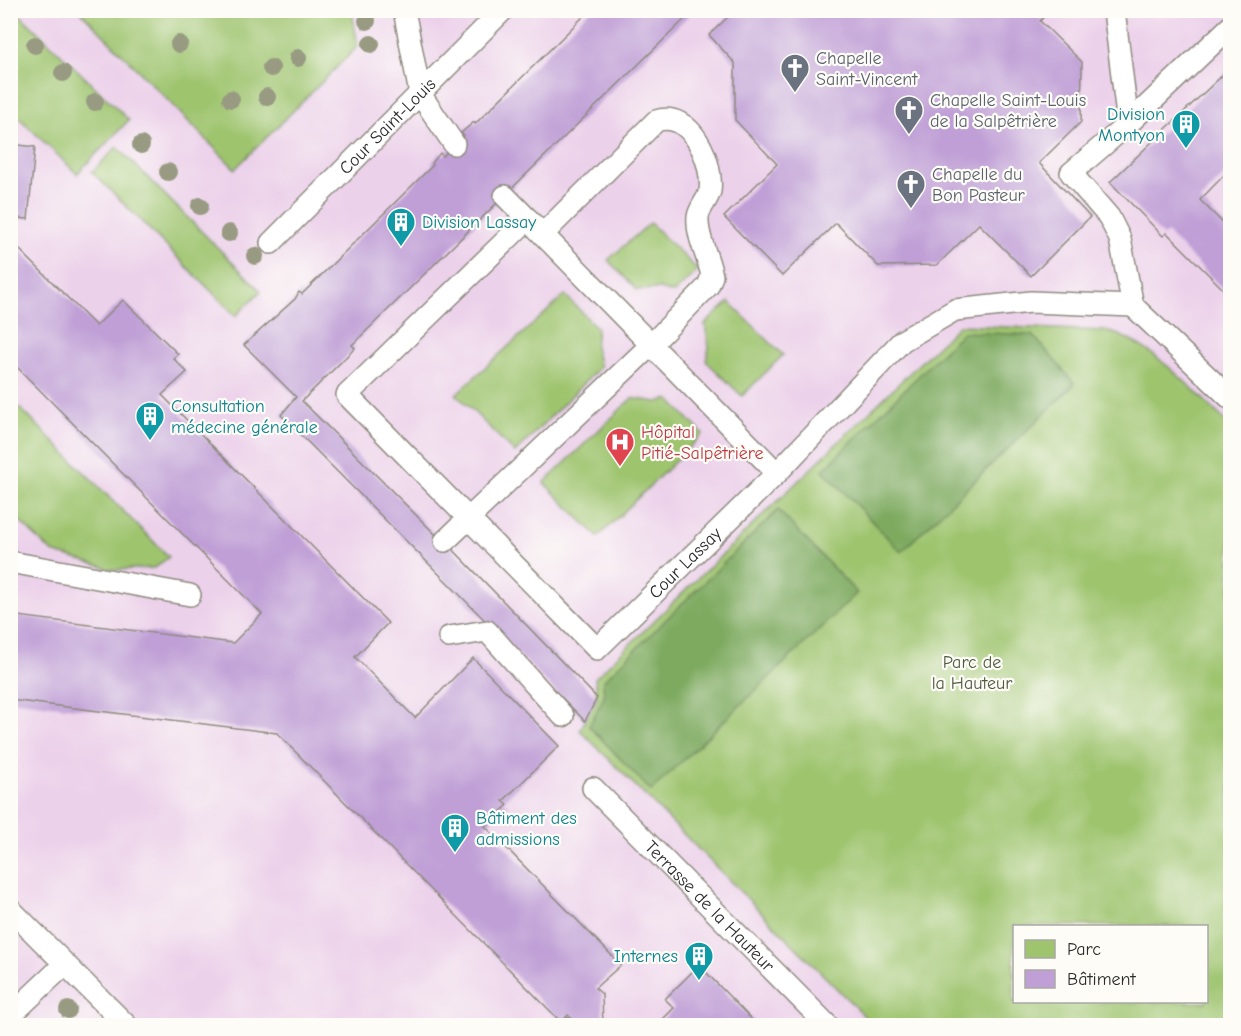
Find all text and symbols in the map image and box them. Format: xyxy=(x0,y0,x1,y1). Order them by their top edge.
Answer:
place label: Chapelle Saint-Vincent xyxy=(816,48,918,90)
church icon: Chapelle Saint-Vincent xyxy=(779,52,811,94)
street label: Cour Saint-Louis xyxy=(335,74,440,179)
place label: Chapelle Saint-Louis de la Salpêtrière xyxy=(930,90,1086,132)
church icon: Chapelle Saint-Louis de la Salpêtrière xyxy=(893,94,925,136)
place label: Division Montyon xyxy=(1098,104,1165,146)
building icon: Division Montyon xyxy=(1170,108,1202,150)
place label: Chapelle du Bon Pasteur xyxy=(932,164,1026,206)
church icon: Chapelle du Bon Pasteur xyxy=(895,168,927,210)
building icon: Division Lassay xyxy=(385,206,417,248)
place label: Division Lassay xyxy=(422,212,537,233)
place label: Consultation médecine générale xyxy=(171,396,318,438)
building icon: Consultation médecine générale xyxy=(134,400,166,442)
place label: Hôpital Pitié-Salpêtrière xyxy=(641,422,764,464)
hospital icon: Hôpital Pitié-Salpêtrière xyxy=(604,426,636,468)
street label: Cour Lassay xyxy=(645,522,727,603)
park label: Parc de la Hauteur xyxy=(932,652,1013,694)
place label: Bâtiment des admissions xyxy=(476,808,577,850)
building icon: Bâtiment des admissions xyxy=(439,812,471,854)
street label: Terrasse de la Hauteur xyxy=(640,837,779,977)
legend xyxy=(1013,925,1208,1003)
text: Parc xyxy=(1067,939,1101,960)
building icon: Internes xyxy=(683,940,715,982)
place label: Internes xyxy=(614,946,678,967)
text: Bâtiment xyxy=(1067,969,1137,990)

